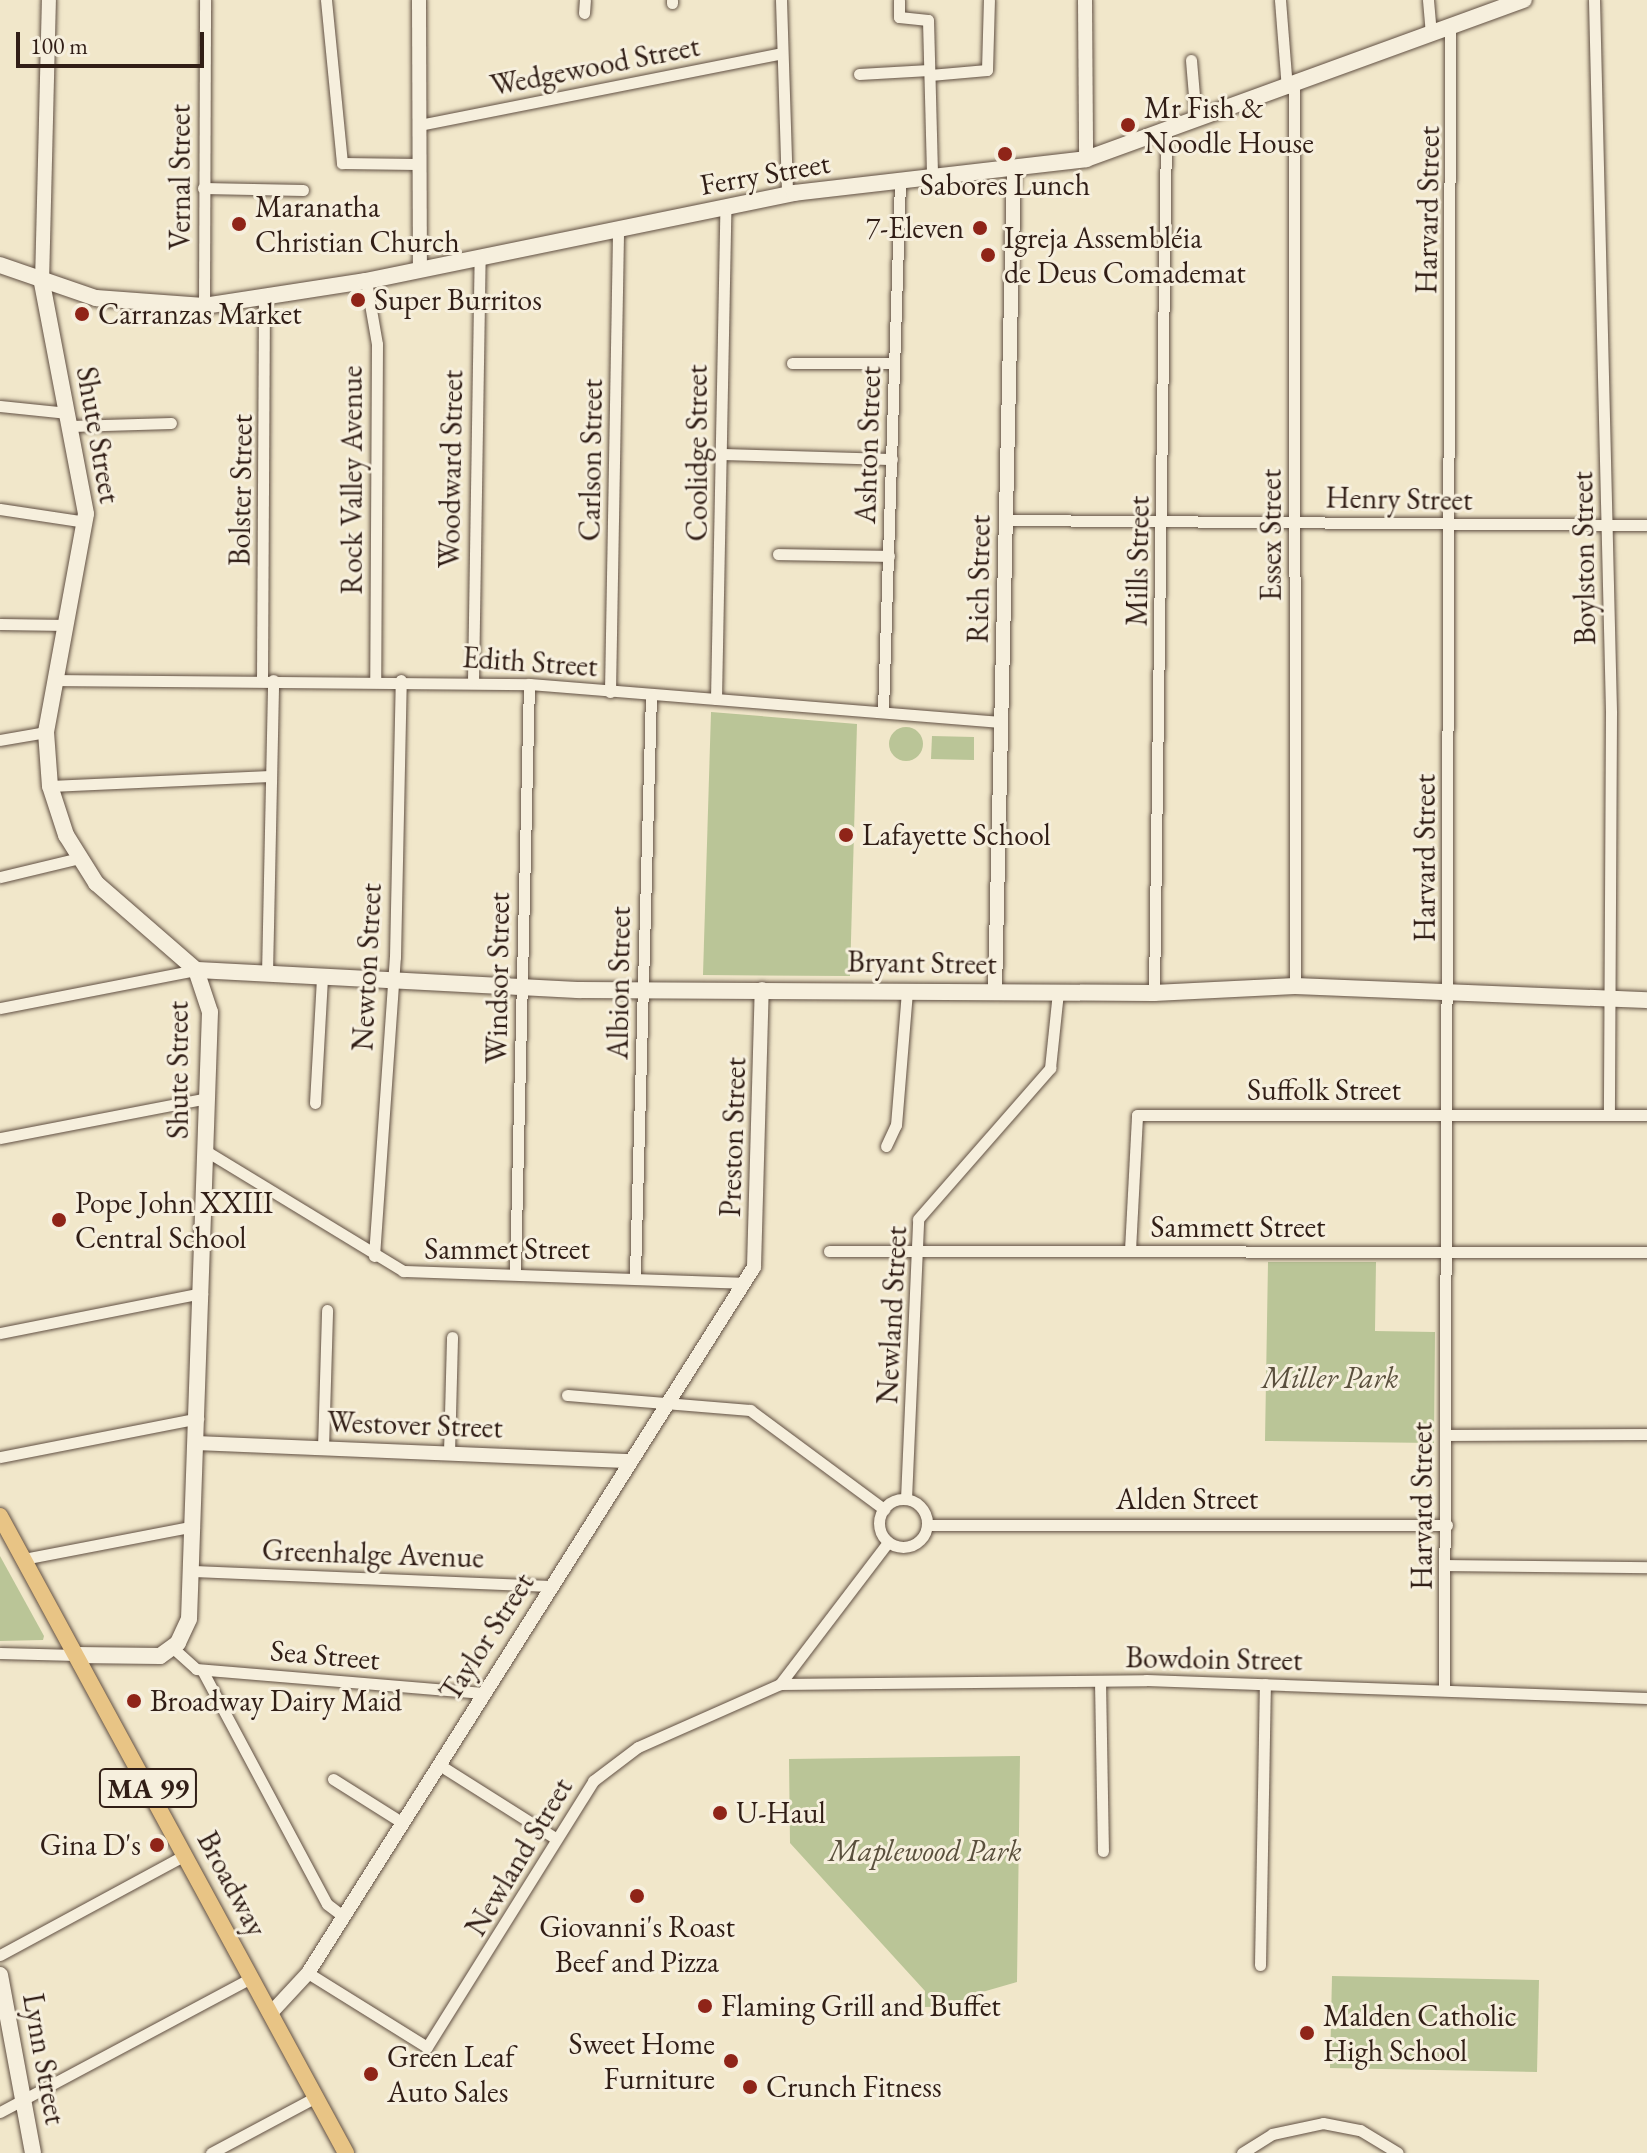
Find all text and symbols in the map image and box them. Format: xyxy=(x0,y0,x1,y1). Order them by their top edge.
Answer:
scale bar xyxy=(20,16,208,66)
street label: Wedgewood Street xyxy=(487,28,703,104)
text: 100 m xyxy=(30,30,88,61)
place label: Mr Fish & Noodle House xyxy=(1144,90,1314,160)
street label: Vernal Street xyxy=(162,104,198,250)
marker: Mr Fish & Noodle House xyxy=(1119,116,1137,134)
street label: Harvard Street xyxy=(1409,126,1447,294)
street label: Ferry Street xyxy=(697,145,833,203)
marker: Sabores Lunch xyxy=(996,145,1014,163)
place label: Sabores Lunch xyxy=(920,167,1090,203)
place label: Maranatha Christian Church xyxy=(255,189,460,260)
place label: 7-Eleven xyxy=(866,210,964,246)
marker: Maranatha Christian Church xyxy=(230,215,248,233)
marker: 7-Eleven xyxy=(971,219,989,237)
place label: Igreja Assembléia de Deus Comademat xyxy=(1004,220,1246,290)
marker: Igreja Assembléia de Deus Comademat xyxy=(979,246,997,264)
place label: Super Burritos xyxy=(374,282,542,318)
marker: Super Burritos xyxy=(349,291,367,309)
place label: Carranzas Market xyxy=(98,296,302,332)
marker: Carranzas Market xyxy=(73,305,91,323)
street label: Shute Street xyxy=(68,364,128,506)
street label: Coolidge Street xyxy=(679,365,715,541)
street label: Ashton Street xyxy=(847,365,889,525)
street label: Rock Valley Avenue xyxy=(334,366,370,594)
street label: Woodward Street xyxy=(431,369,471,569)
street label: Carlson Street xyxy=(572,378,610,542)
street label: Bolster Street xyxy=(222,414,260,566)
street label: Essex Street xyxy=(1253,469,1289,601)
street label: Boylston Street xyxy=(1564,471,1604,645)
street label: Henry Street xyxy=(1325,480,1473,518)
street label: Mills Street xyxy=(1119,496,1157,626)
street label: Rich Street xyxy=(960,515,998,643)
street label: Edith Street xyxy=(461,639,599,685)
street label: Harvard Street xyxy=(1407,774,1443,942)
place label: Lafayette School xyxy=(862,817,1051,853)
marker: Lafayette School xyxy=(837,826,855,844)
street label: Newton Street xyxy=(345,882,389,1052)
street label: Windsor Street xyxy=(479,892,517,1064)
street label: Albion Street xyxy=(600,906,638,1060)
street label: Bryant Street xyxy=(847,944,997,982)
street label: Shute Street xyxy=(160,1001,196,1139)
street label: Preston Street xyxy=(712,1056,754,1218)
street label: Suffolk Street xyxy=(1247,1072,1401,1108)
place label: Pope John XXIII Central School xyxy=(75,1185,273,1256)
street label: Sammett Street xyxy=(1150,1209,1326,1245)
marker: Pope John XXIII Central School xyxy=(50,1211,68,1229)
street label: Newland Street xyxy=(869,1225,915,1405)
street label: Sammet Street xyxy=(424,1231,590,1267)
park label: Miller Park xyxy=(1262,1360,1398,1396)
street label: Westover Street xyxy=(327,1404,503,1446)
street label: Harvard Street xyxy=(1404,1422,1440,1590)
street label: Alden Street xyxy=(1116,1481,1258,1517)
street label: Greenhalge Avenue xyxy=(261,1532,485,1576)
street label: Taylor Street xyxy=(432,1566,542,1708)
street label: Sea Street xyxy=(269,1632,381,1678)
street label: Bowdoin Street xyxy=(1125,1639,1303,1679)
place label: Broadway Dairy Maid xyxy=(150,1683,402,1719)
marker: Broadway Dairy Maid xyxy=(125,1692,143,1710)
road number: MA 99 xyxy=(98,1764,198,1812)
street label: Newland Street xyxy=(458,1771,580,1943)
place label: U-Haul xyxy=(736,1795,826,1831)
marker: U-Haul xyxy=(711,1804,729,1822)
street label: Broadway xyxy=(189,1825,275,1943)
place label: Gina D's xyxy=(40,1827,141,1863)
park label: Maplewood Park xyxy=(828,1833,1022,1869)
marker: Gina D's xyxy=(148,1836,166,1854)
marker: Giovanni's Roast Beef and Pizza xyxy=(628,1887,646,1905)
place label: Giovanni's Roast Beef and Pizza xyxy=(539,1909,735,1980)
place label: Flaming Grill and Buffet xyxy=(721,1988,1001,2024)
street label: Lynn Street xyxy=(15,1991,73,2127)
marker: Flaming Grill and Buffet xyxy=(696,1997,714,2015)
place label: Malden Catholic High School xyxy=(1323,1998,1517,2068)
marker: Malden Catholic High School xyxy=(1298,2024,1316,2042)
place label: Sweet Home Furniture xyxy=(569,2026,715,2096)
place label: Green Leaf Auto Sales xyxy=(387,2039,515,2110)
marker: Sweet Home Furniture xyxy=(722,2052,740,2070)
marker: Green Leaf Auto Sales xyxy=(362,2065,380,2083)
place label: Crunch Fitness xyxy=(766,2069,942,2105)
marker: Crunch Fitness xyxy=(741,2078,759,2096)

